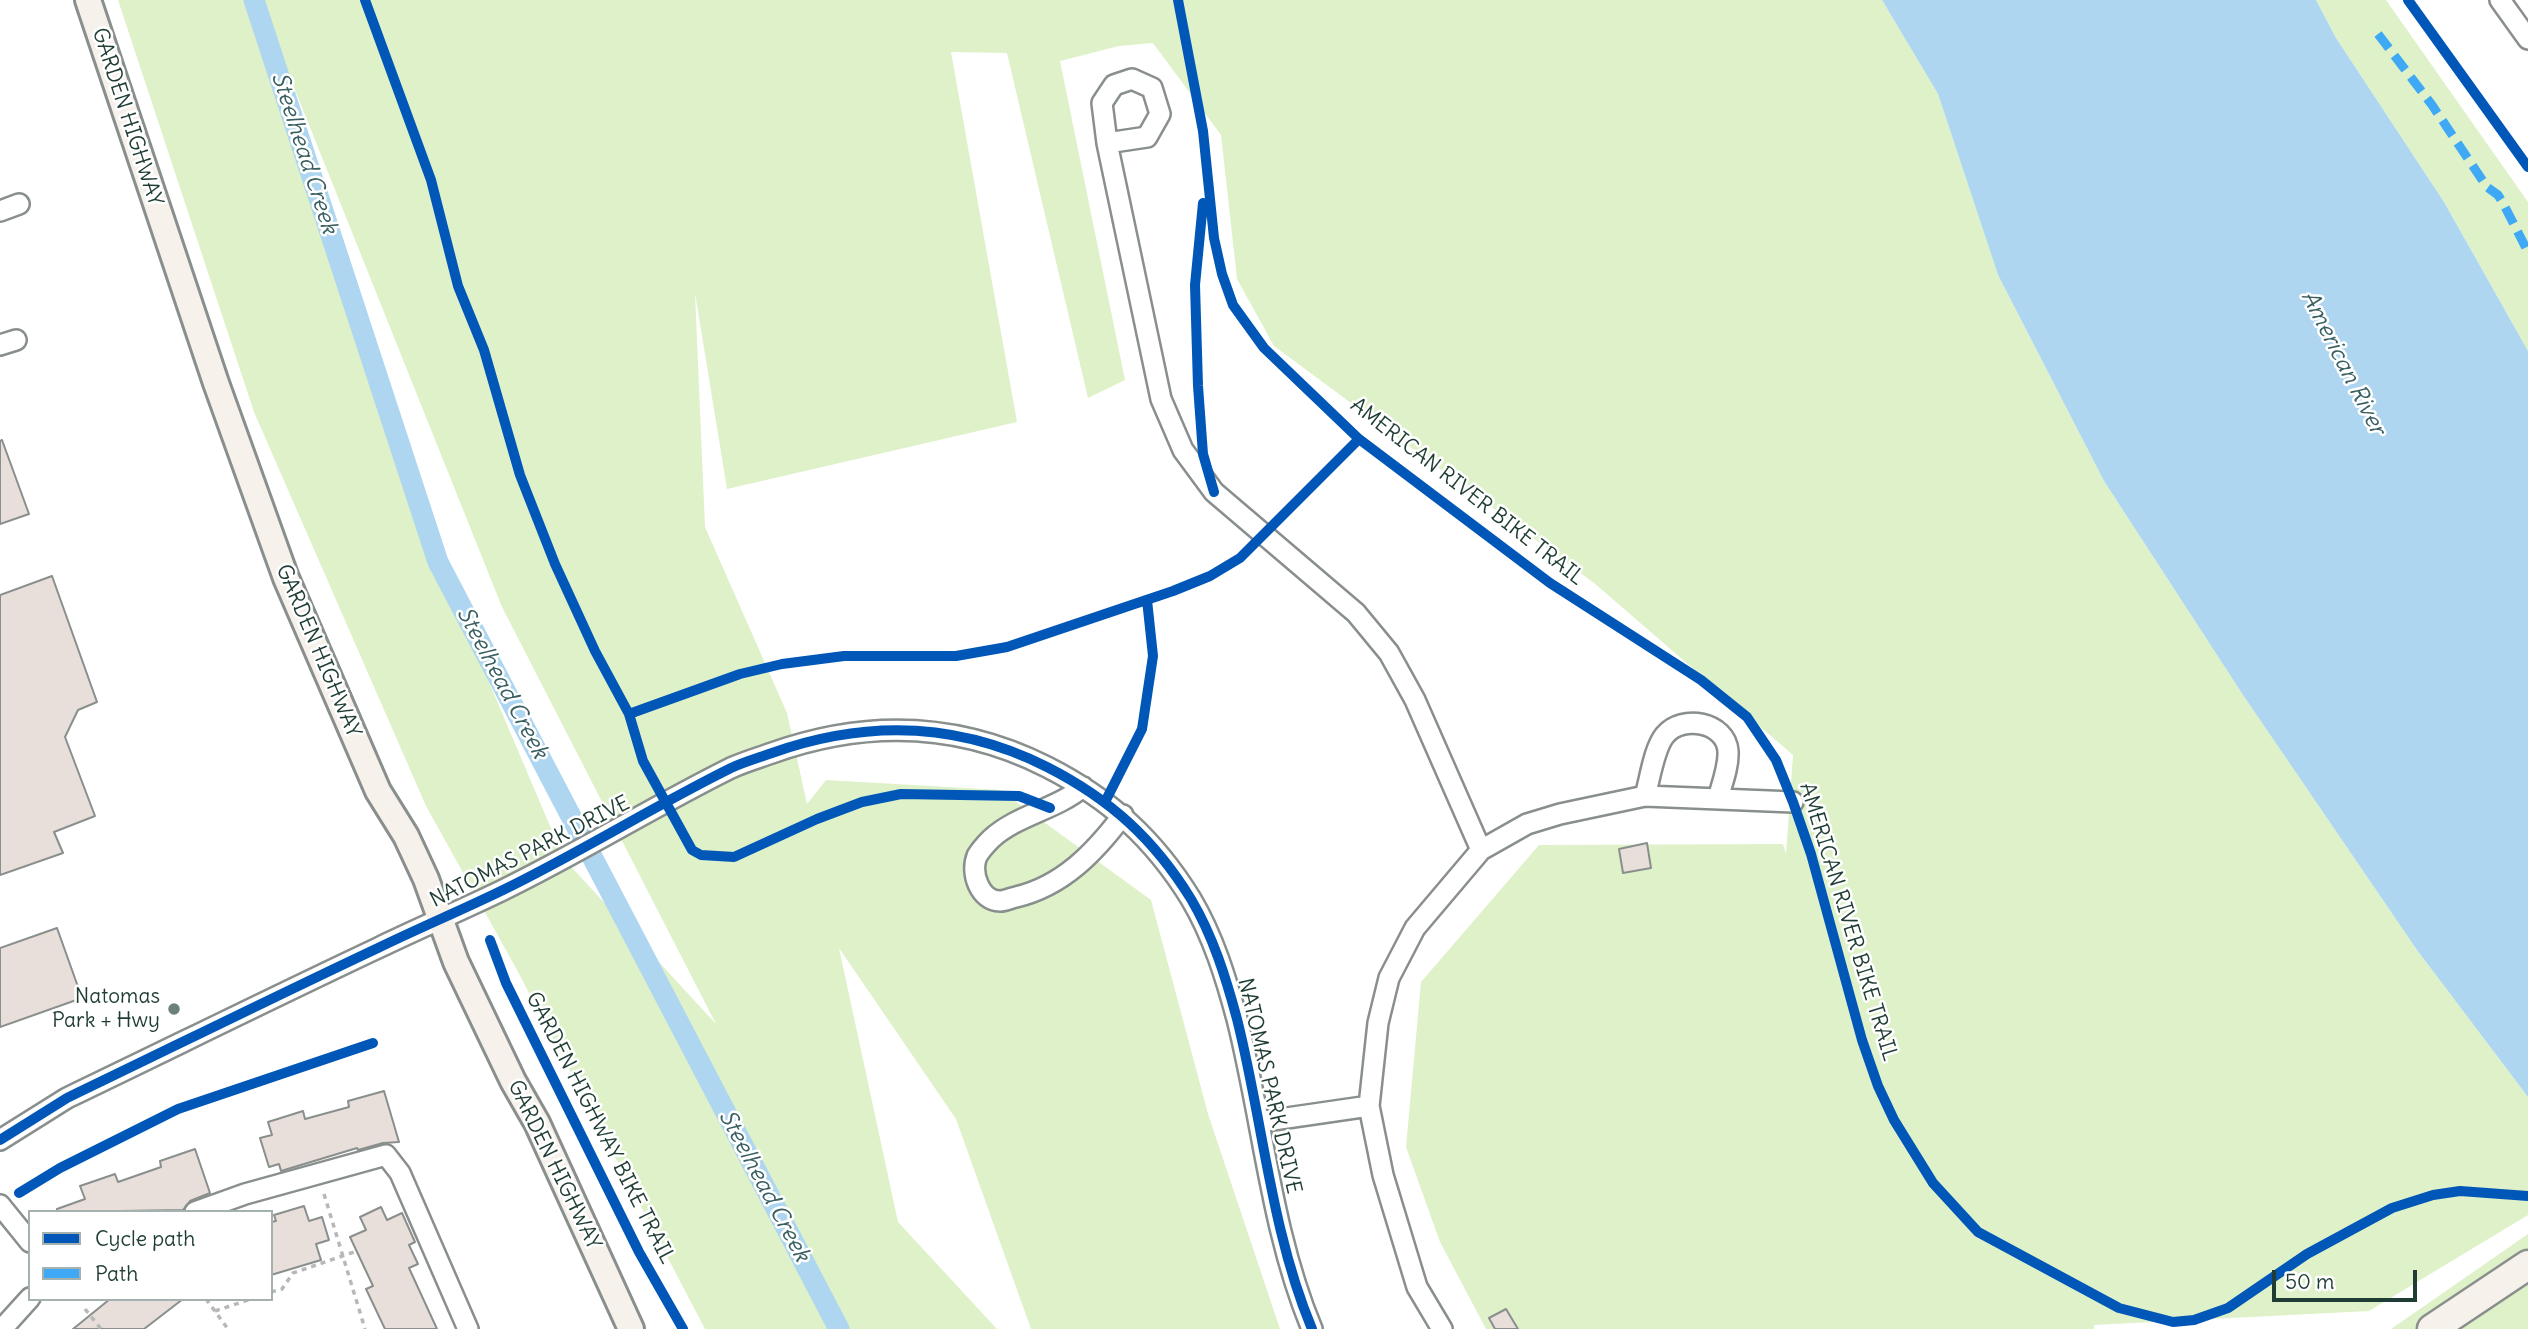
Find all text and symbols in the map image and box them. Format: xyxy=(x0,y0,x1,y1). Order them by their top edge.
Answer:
street label: GARDEN HIGHWAY xyxy=(86,25,168,209)
water label: Steelhead Creek xyxy=(265,69,343,237)
water label: American River xyxy=(2295,286,2391,440)
street label: AMERICAN RIVER BIKE TRAIL xyxy=(1345,393,1589,591)
street label: GARDEN HIGHWAY xyxy=(270,561,366,741)
water label: Steelhead Creek xyxy=(450,602,554,764)
street label: AMERICAN RIVER BIKE TRAIL xyxy=(1794,780,1902,1064)
street label: NATOMAS PARK DRIVE xyxy=(426,791,634,913)
street label: NATOMAS PARK DRIVE xyxy=(1232,976,1306,1196)
place label: Natomas Park + Hwy xyxy=(52,984,160,1034)
street label: GARDEN HIGHWAY BIKE TRAIL xyxy=(520,988,680,1268)
marker: Natomas Park + Hwy xyxy=(166,1001,182,1017)
street label: GARDEN HIGHWAY xyxy=(502,1076,606,1254)
water label: Steelhead Creek xyxy=(712,1105,816,1267)
legend xyxy=(28,1210,273,1301)
text: Cycle path xyxy=(95,1225,195,1252)
scale bar xyxy=(2276,1256,2421,1300)
text: Path xyxy=(95,1260,138,1287)
text: 50 m xyxy=(2285,1268,2334,1295)

